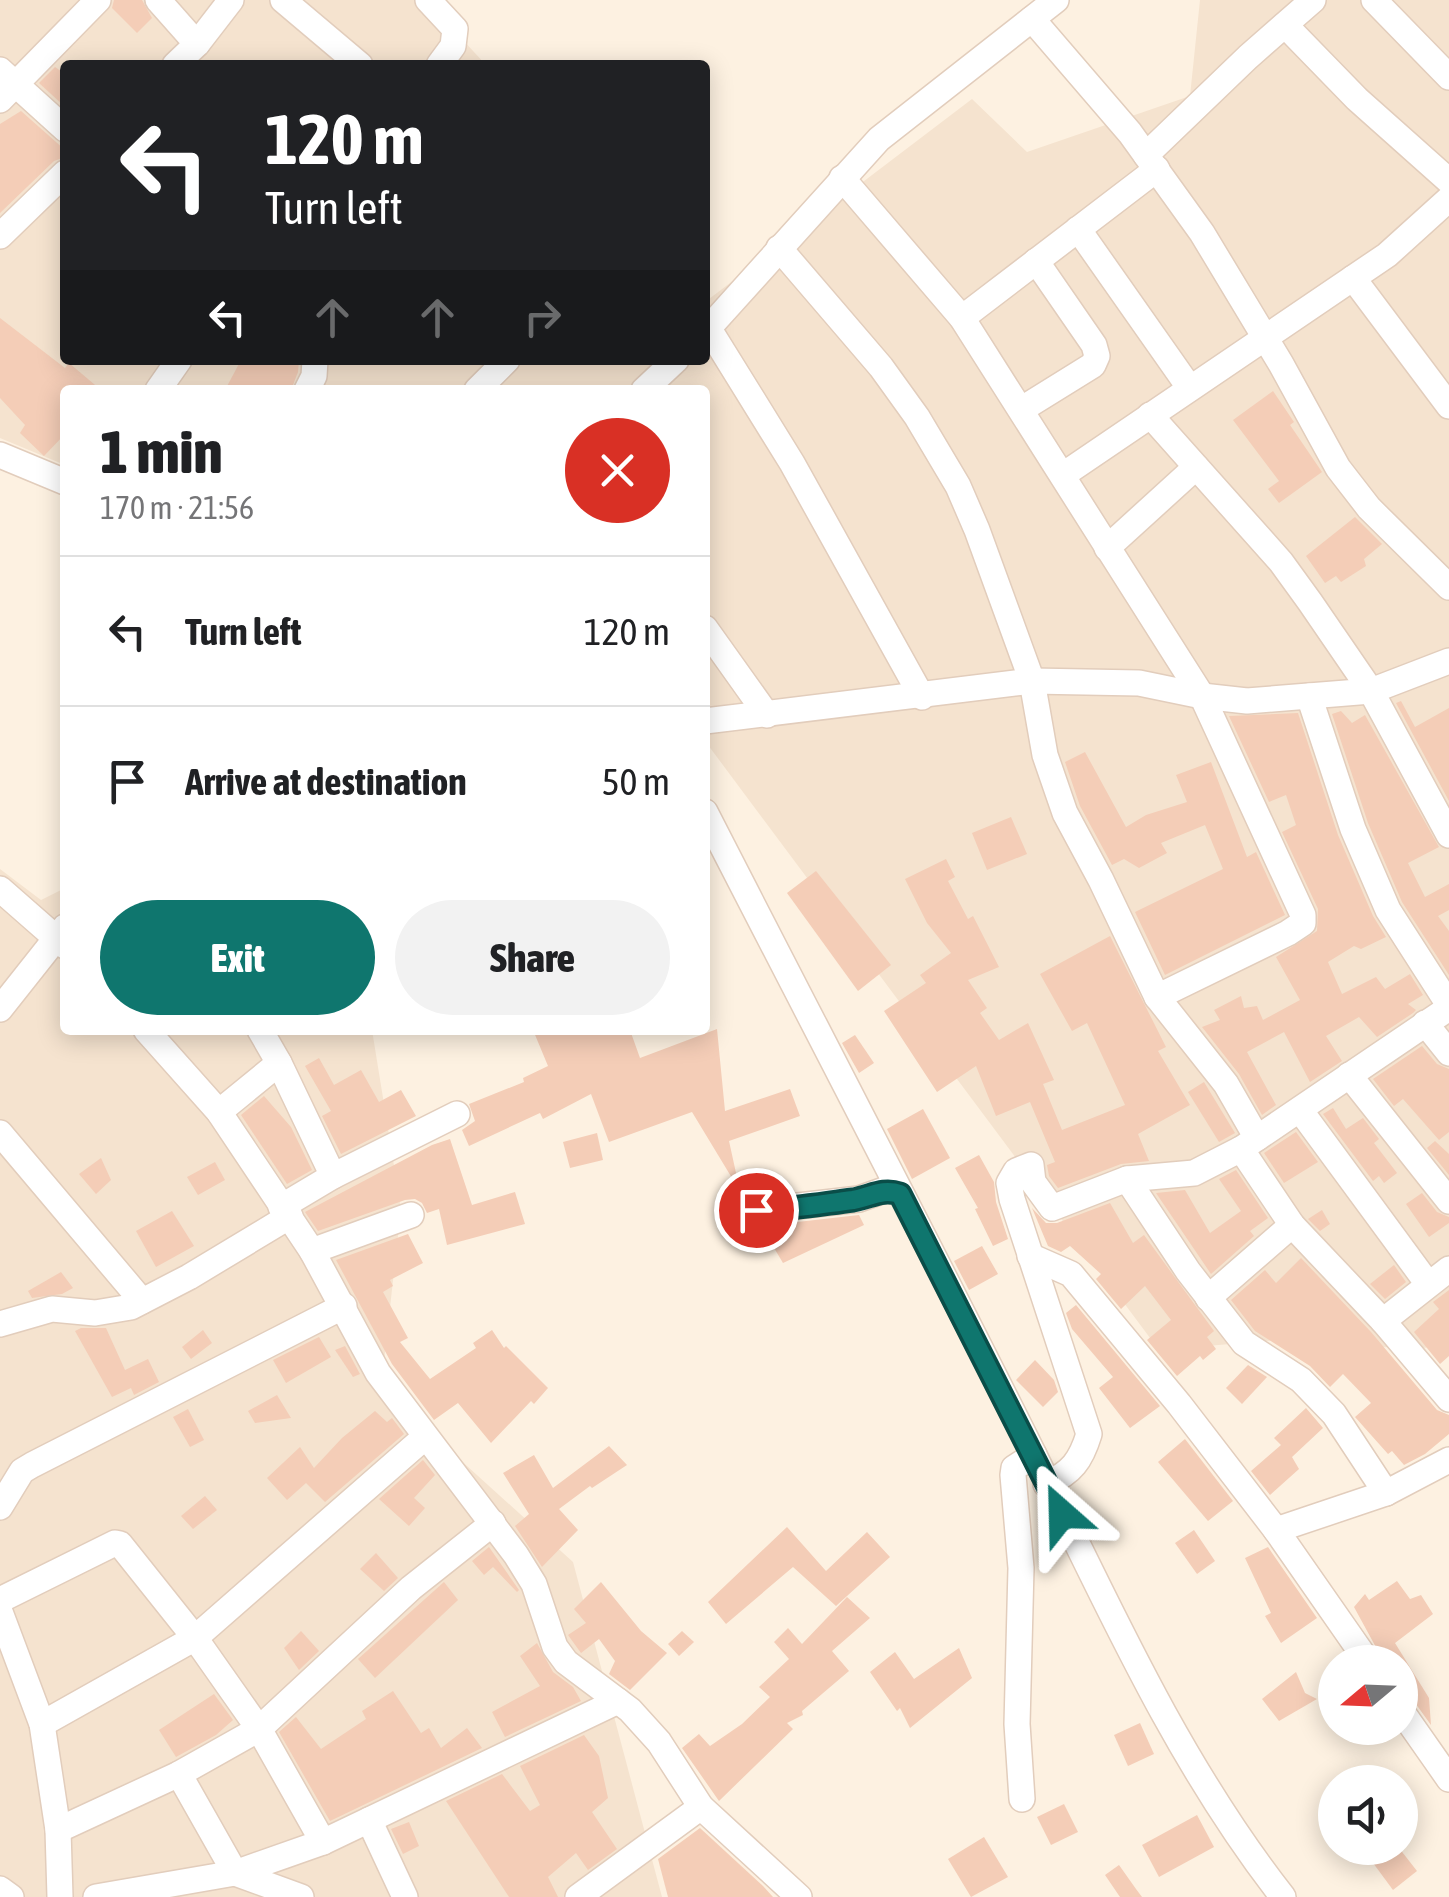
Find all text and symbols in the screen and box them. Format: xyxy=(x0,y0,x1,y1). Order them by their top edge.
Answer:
text: 120 m xyxy=(265,99,424,179)
icon: left xyxy=(100,100,230,230)
text: Turn left xyxy=(265,182,403,234)
icon: left xyxy=(200,290,255,345)
icon: ahead xyxy=(305,290,360,345)
icon: ahead xyxy=(410,290,465,345)
icon: right xyxy=(515,290,570,345)
text: 1 min xyxy=(100,417,223,486)
button: close xyxy=(565,418,670,523)
text: 170 m · 21:56 xyxy=(100,489,254,526)
icon: left xyxy=(100,604,155,659)
text: Turn left xyxy=(185,610,301,653)
text: 120 m xyxy=(584,610,670,653)
icon: arrive xyxy=(100,754,155,809)
text: Arrive at destination xyxy=(185,760,467,803)
text: 50 m xyxy=(602,760,670,803)
button: Exit xyxy=(100,900,375,1015)
button: Share xyxy=(395,900,670,1015)
pin xyxy=(714,1168,799,1253)
icon: arrive xyxy=(729,1183,784,1238)
position arrow xyxy=(1010,1462,1114,1566)
north arrow xyxy=(1318,1645,1418,1745)
map controls xyxy=(1318,1645,1418,1865)
button: sound xyxy=(1318,1765,1418,1865)

